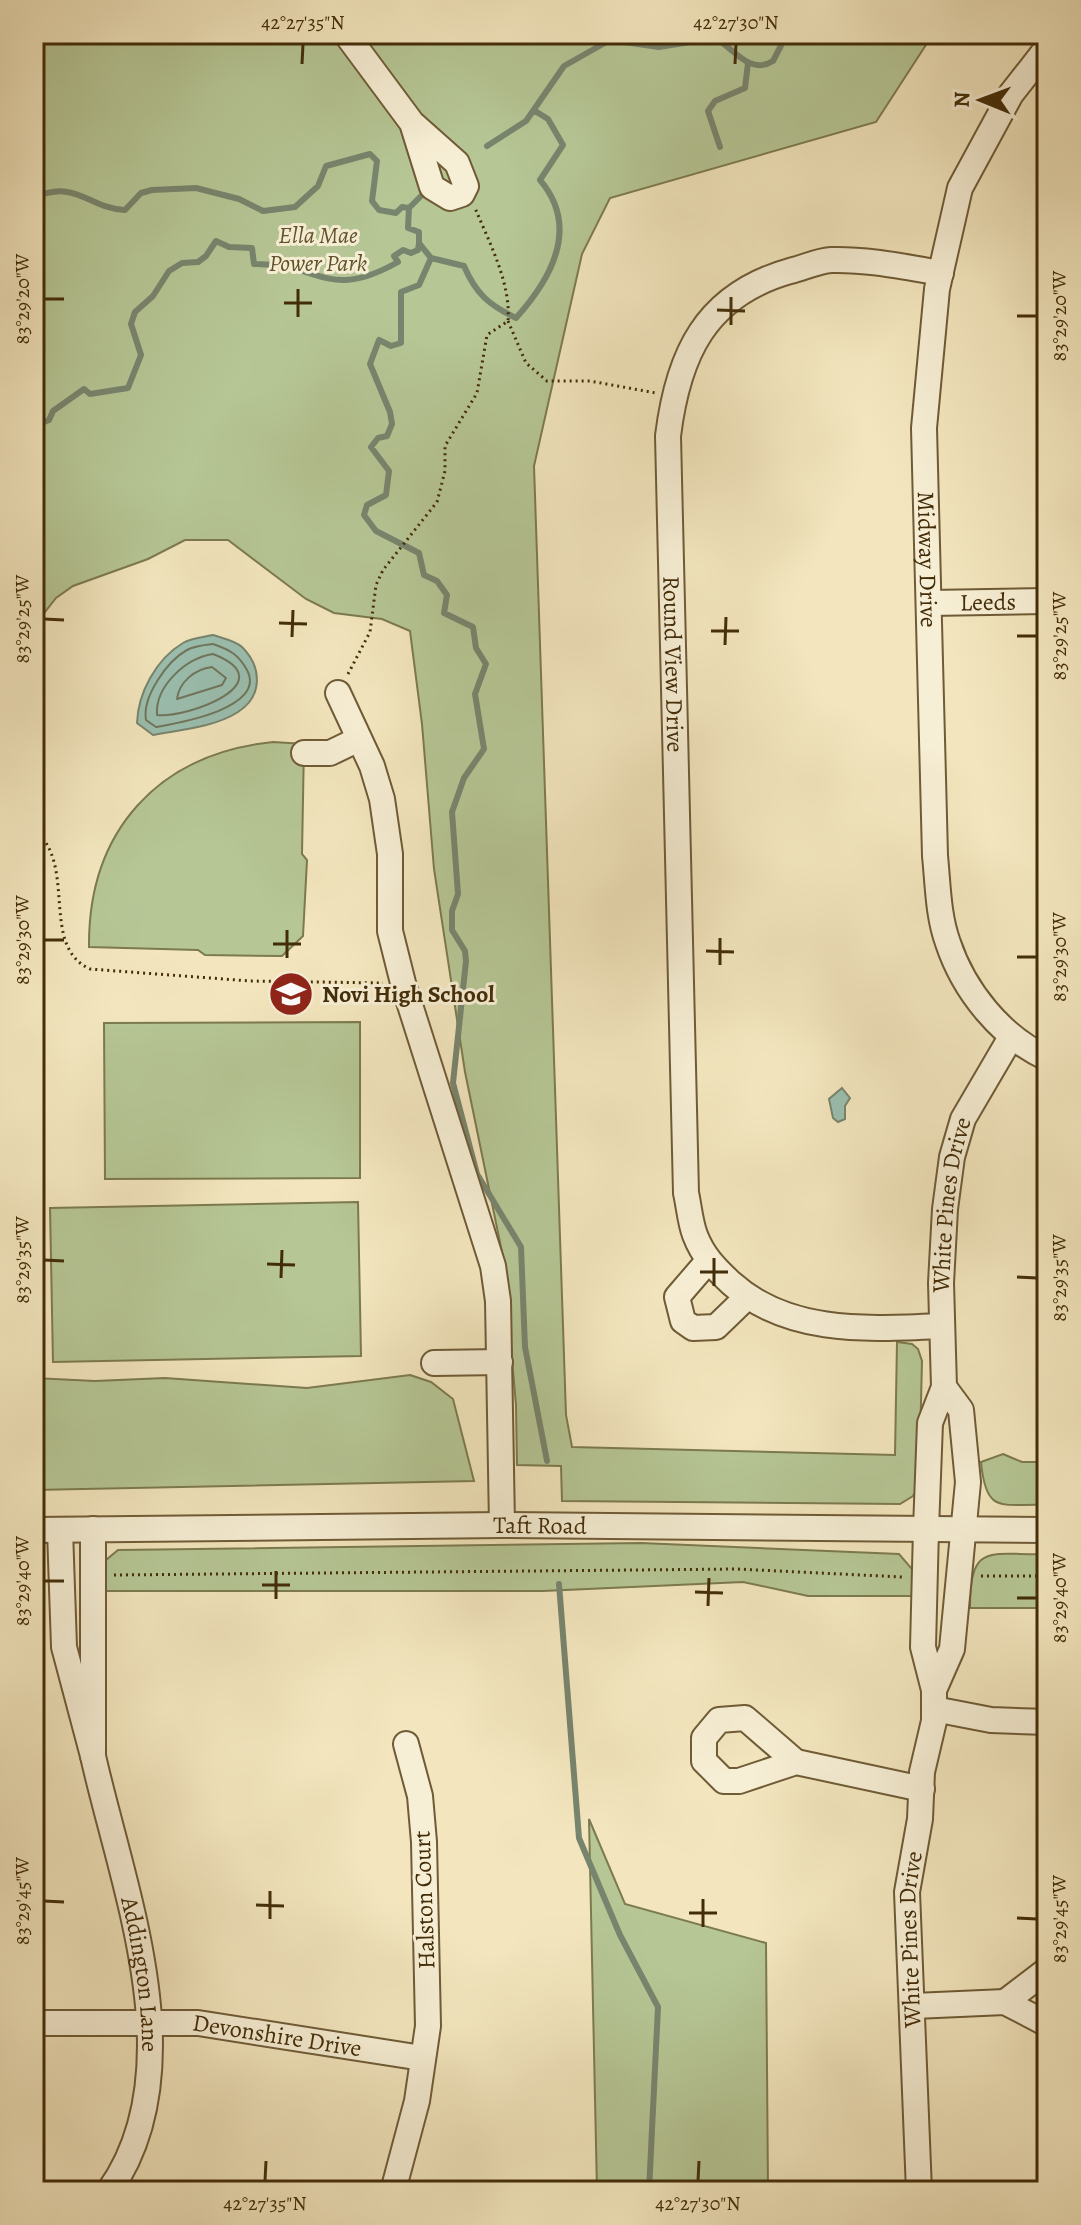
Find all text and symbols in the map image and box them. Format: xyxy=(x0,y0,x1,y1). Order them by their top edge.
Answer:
text: 42°27'35"N xyxy=(261,9,345,36)
text: 42°27'30"N xyxy=(693,9,779,36)
north arrow xyxy=(941,60,1021,140)
text: N xyxy=(947,91,977,108)
park label: Ella Mae Power Park xyxy=(269,219,368,279)
text: 83°29'20"W xyxy=(9,253,36,344)
text: 83°29'20"W xyxy=(1046,270,1073,361)
street label: Midway Drive xyxy=(910,491,945,628)
text: 83°29'25"W xyxy=(9,574,36,663)
street label: Round View Drive xyxy=(655,575,692,753)
street label: Leeds xyxy=(960,586,1016,618)
text: 83°29'25"W xyxy=(1046,591,1073,680)
text: 83°29'30"W xyxy=(9,895,36,985)
text: 83°29'30"W xyxy=(1046,912,1073,1002)
school or university icon: Novi High School xyxy=(267,970,315,1018)
place label: Novi High School xyxy=(322,978,495,1010)
street label: White Pines Drive xyxy=(924,1113,979,1294)
text: 83°29'35"W xyxy=(9,1216,36,1304)
text: 83°29'35"W xyxy=(1046,1234,1073,1322)
street label: Taft Road xyxy=(493,1509,587,1542)
text: 83°29'40"W xyxy=(9,1535,36,1626)
text: 83°29'40"W xyxy=(1046,1552,1073,1643)
street label: Halston Court xyxy=(406,1830,442,1970)
street label: White Pines Drive xyxy=(891,1848,930,2029)
text: 83°29'45"W xyxy=(9,1856,36,1945)
text: 83°29'45"W xyxy=(1046,1874,1073,1963)
street label: Addington Lane xyxy=(113,1893,166,2052)
street label: Devonshire Drive xyxy=(190,2006,364,2064)
text: 42°27'35"N xyxy=(223,2190,307,2217)
text: 42°27'30"N xyxy=(655,2190,741,2217)

